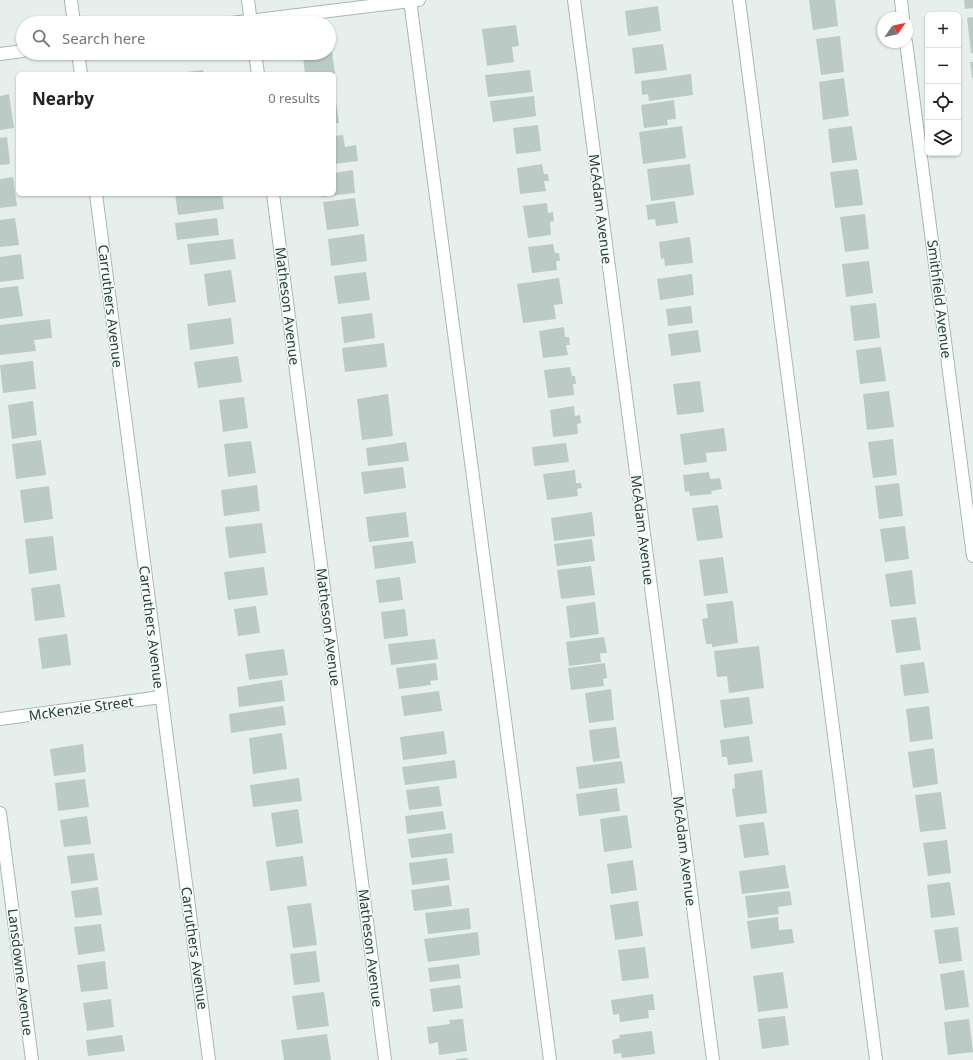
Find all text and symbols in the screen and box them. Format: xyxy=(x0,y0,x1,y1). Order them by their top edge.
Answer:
north arrow xyxy=(877,12,913,48)
map controls xyxy=(925,12,961,156)
button: + xyxy=(925,12,961,48)
search box xyxy=(16,16,336,60)
icon: search xyxy=(30,27,52,49)
text: Search here xyxy=(62,28,145,48)
button: − xyxy=(925,48,961,84)
button: locate xyxy=(925,84,961,120)
text: Nearby xyxy=(32,87,94,110)
text: 0 results xyxy=(268,89,320,107)
button: layers xyxy=(925,120,961,156)
street label: McAdam Avenue xyxy=(585,153,617,265)
street label: Smithfield Avenue xyxy=(923,239,957,360)
street label: Carruthers Avenue xyxy=(94,243,128,369)
street label: Matheson Avenue xyxy=(271,246,305,366)
street label: McAdam Avenue xyxy=(627,474,659,586)
street label: Carruthers Avenue xyxy=(135,564,169,690)
street label: Matheson Avenue xyxy=(312,567,346,687)
street label: McKenzie Street xyxy=(27,691,135,725)
street label: McAdam Avenue xyxy=(669,795,701,907)
street label: Carruthers Avenue xyxy=(177,885,213,1011)
street label: Matheson Avenue xyxy=(354,888,388,1008)
street label: Lansdowne Avenue xyxy=(4,907,38,1037)

